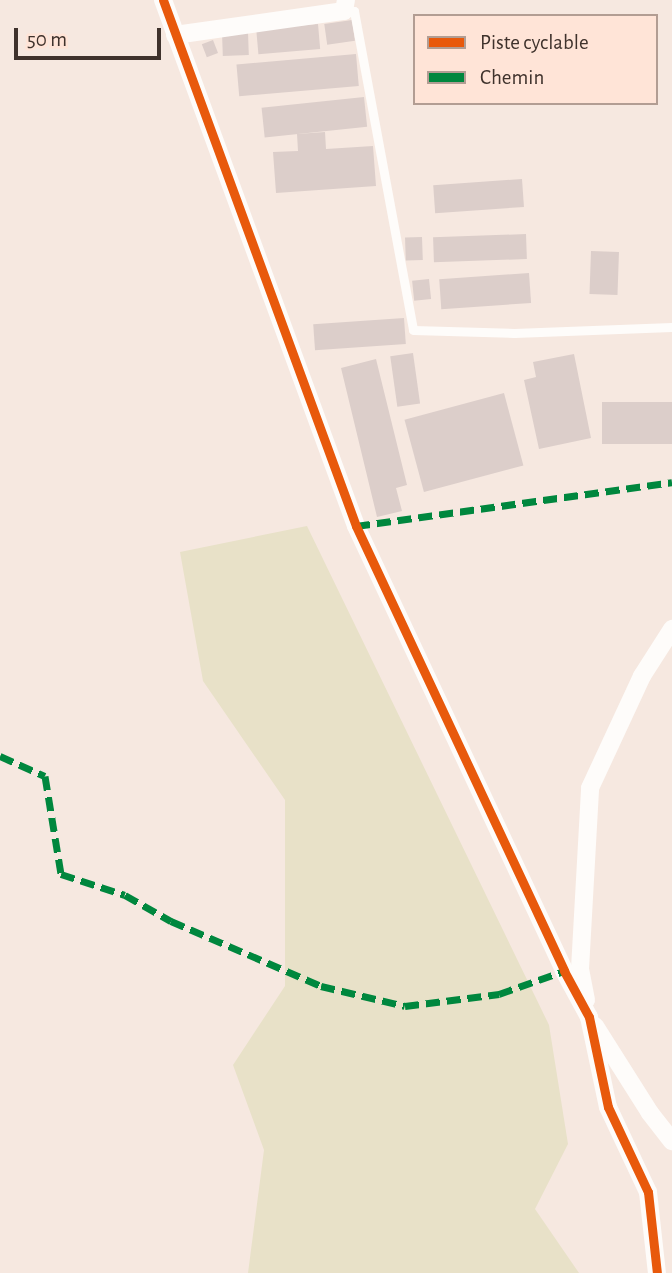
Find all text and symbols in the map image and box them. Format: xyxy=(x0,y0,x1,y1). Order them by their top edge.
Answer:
scale bar xyxy=(18,14,164,58)
legend xyxy=(413,14,658,105)
text: 50 m xyxy=(27,29,67,50)
text: Piste cyclable xyxy=(480,32,589,53)
text: Chemin xyxy=(480,67,544,88)

